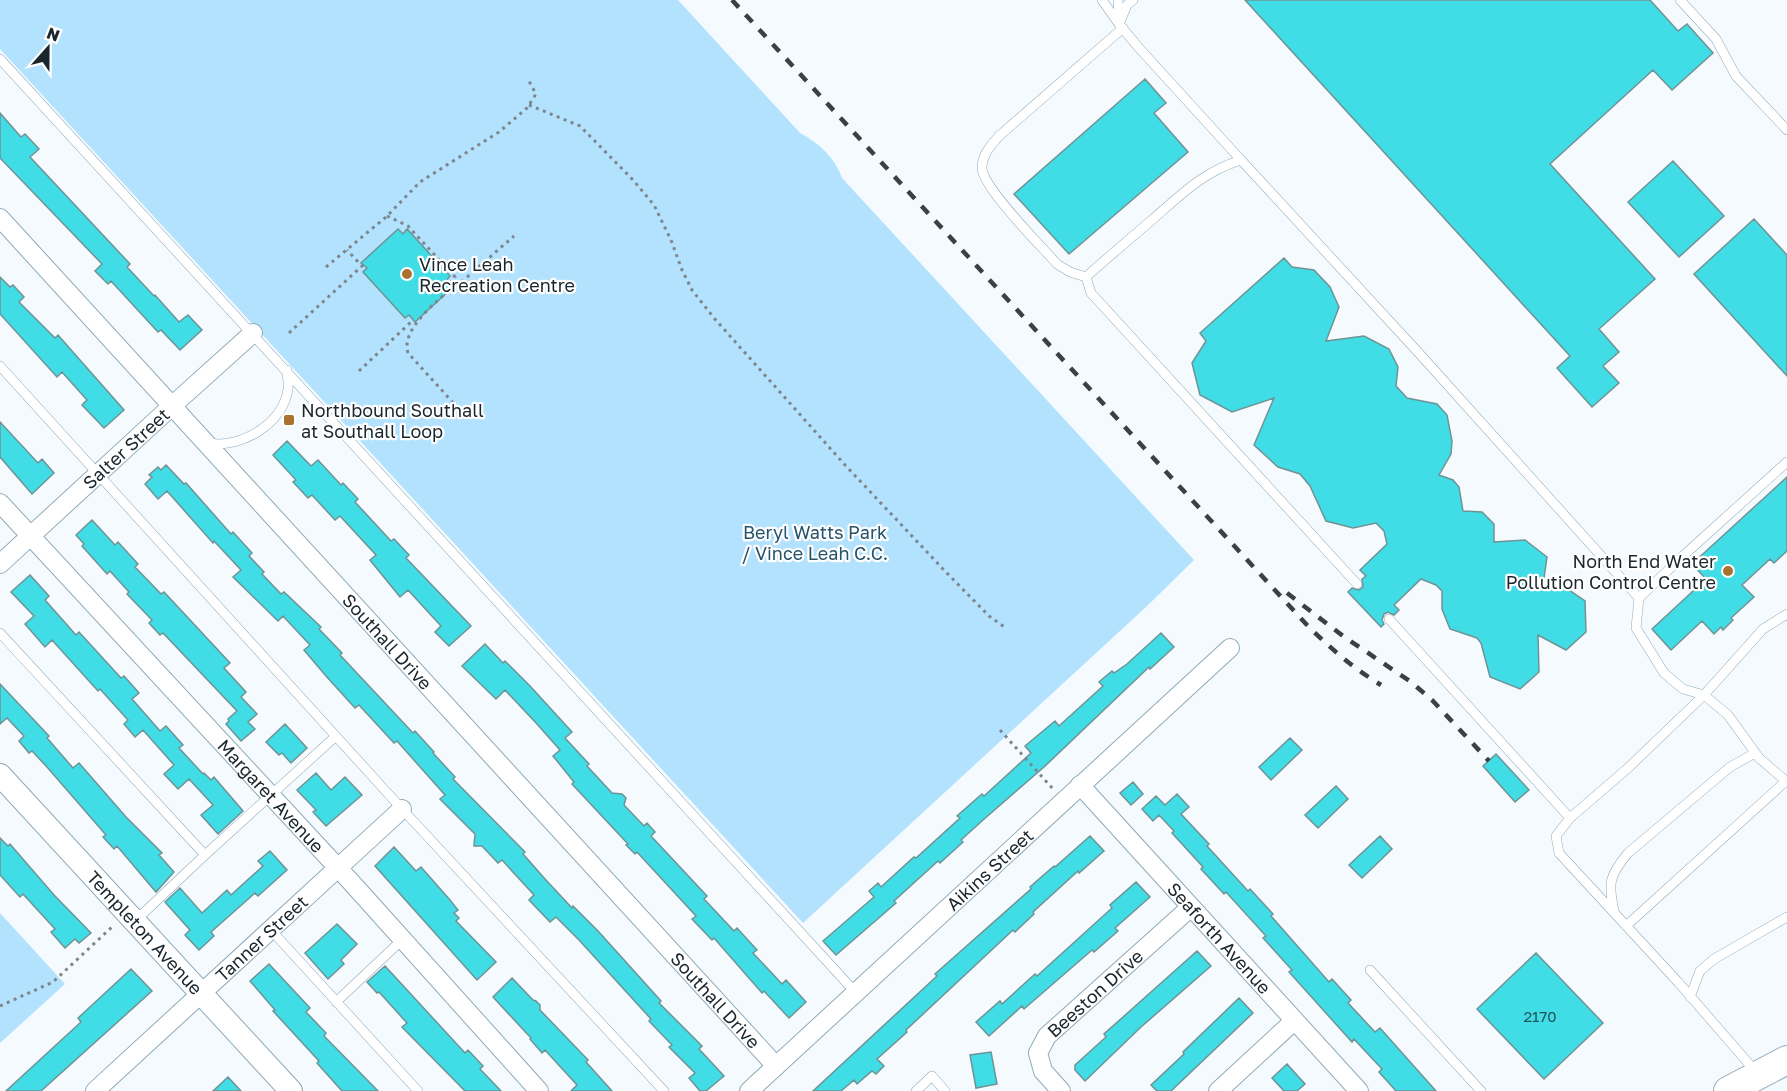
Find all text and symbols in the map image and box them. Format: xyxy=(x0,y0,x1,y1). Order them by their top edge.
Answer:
north arrow xyxy=(18,18,78,78)
text: N xyxy=(44,22,63,46)
place label: Vince Leah Recreation Centre xyxy=(419,253,575,296)
marker: Vince Leah Recreation Centre xyxy=(400,267,414,281)
place label: Northbound Southall at Southall Loop xyxy=(301,399,484,442)
street label: Salter Street xyxy=(78,403,174,493)
marker: Northbound Southall at Southall Loop xyxy=(282,413,296,427)
park label: Beryl Watts Park / Vince Leah C.C. xyxy=(742,521,888,564)
place label: North End Water Pollution Control Centre xyxy=(1506,550,1716,593)
marker: North End Water Pollution Control Centre xyxy=(1721,564,1735,578)
street label: Southall Drive xyxy=(338,589,437,694)
street label: Margaret Avenue xyxy=(213,735,329,857)
street label: Aikins Street xyxy=(941,824,1038,915)
street label: Templeton Avenue xyxy=(83,866,207,999)
street label: Seaforth Avenue xyxy=(1163,878,1276,998)
street label: Tanner Street xyxy=(211,890,312,986)
street label: Beeston Drive xyxy=(1042,945,1147,1042)
street label: Southall Drive xyxy=(666,947,765,1053)
house number: 2170 xyxy=(1523,1007,1557,1025)

